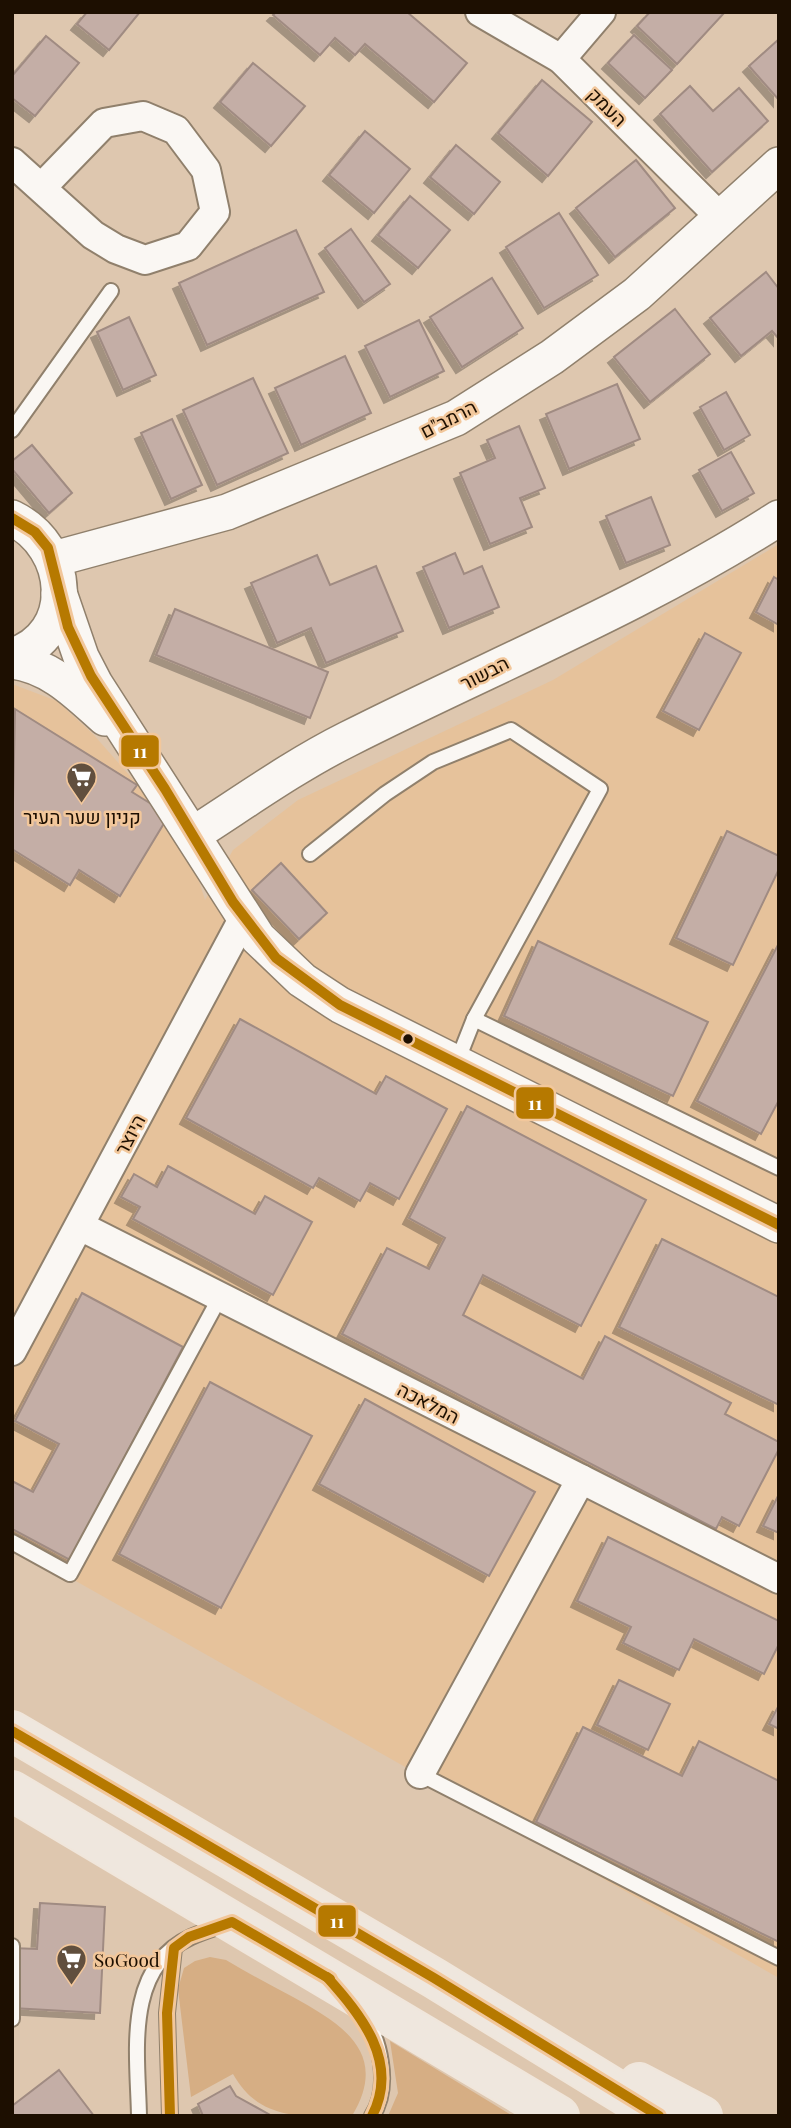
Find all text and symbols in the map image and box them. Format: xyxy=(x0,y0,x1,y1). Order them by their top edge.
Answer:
street label: העמק xyxy=(583,81,633,131)
street label: הרמב"ם xyxy=(415,393,481,443)
street label: הבשור xyxy=(455,649,513,695)
line badge: 11 xyxy=(120,734,160,768)
text: 11 xyxy=(133,737,147,763)
supermarket icon: קניון שער העיר xyxy=(65,760,99,804)
place label: קניון שער העיר xyxy=(23,803,141,829)
unlabelled marker xyxy=(401,1032,415,1046)
line badge: 11 xyxy=(515,1086,555,1120)
text: 11 xyxy=(528,1089,542,1115)
street label: היוצר xyxy=(108,1109,150,1159)
street label: המלאכה xyxy=(393,1375,465,1429)
line badge: 11 xyxy=(317,1904,357,1938)
text: 11 xyxy=(330,1907,344,1933)
supermarket icon: SoGood xyxy=(54,1942,88,1986)
place label: SoGood xyxy=(94,1946,160,1972)

